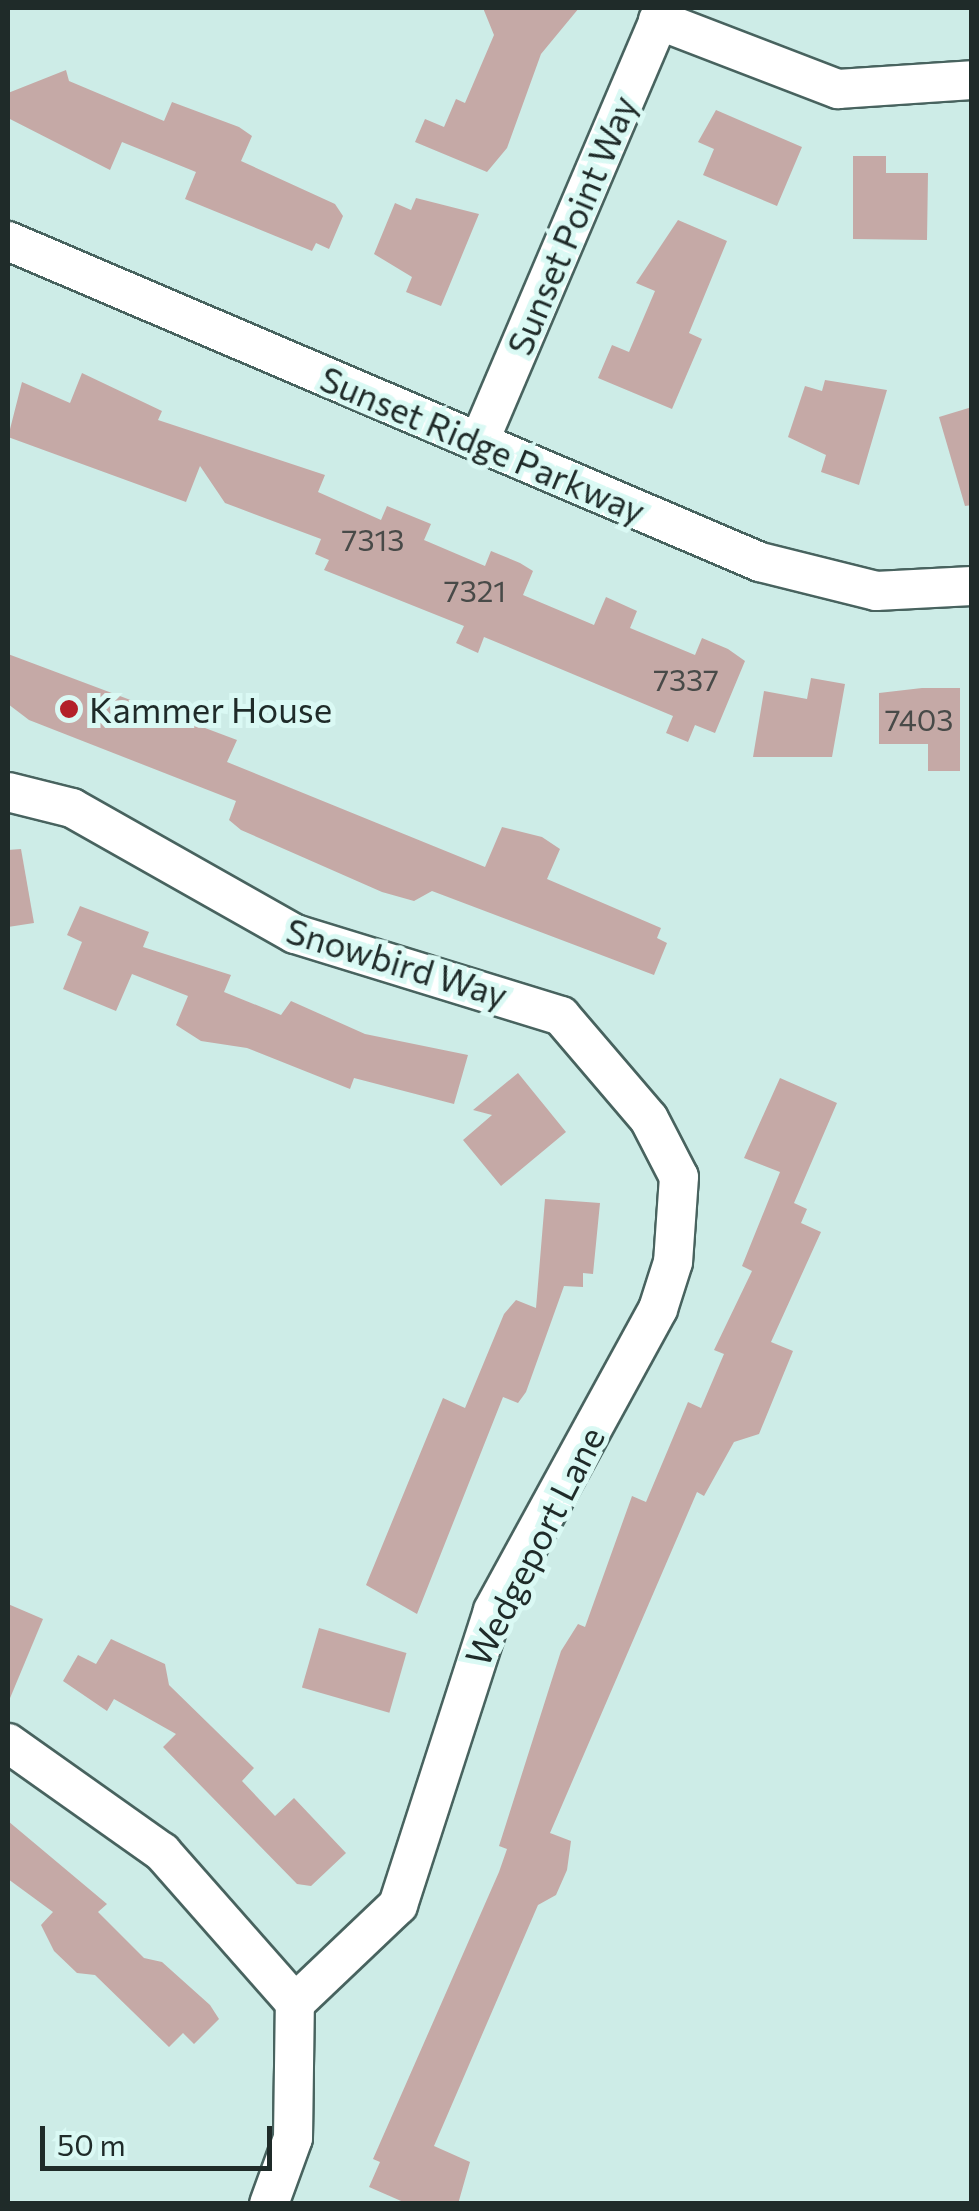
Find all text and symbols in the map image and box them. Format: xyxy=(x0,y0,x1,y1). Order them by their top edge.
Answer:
street label: Sunset Point Way xyxy=(497,89,645,361)
street label: Sunset Ridge Parkway xyxy=(314,357,652,531)
house number: 7313 xyxy=(342,521,404,557)
house number: 7321 xyxy=(444,572,506,608)
house number: 7337 xyxy=(653,661,719,697)
place label: Kammer House xyxy=(89,688,332,730)
marker: Kammer House xyxy=(58,698,80,720)
house number: 7403 xyxy=(885,701,953,737)
street label: Snowbird Way xyxy=(281,908,513,1016)
street label: Wedgeport Lane xyxy=(456,1420,612,1672)
scale bar xyxy=(45,2106,278,2168)
text: 50 m xyxy=(57,2125,126,2162)

